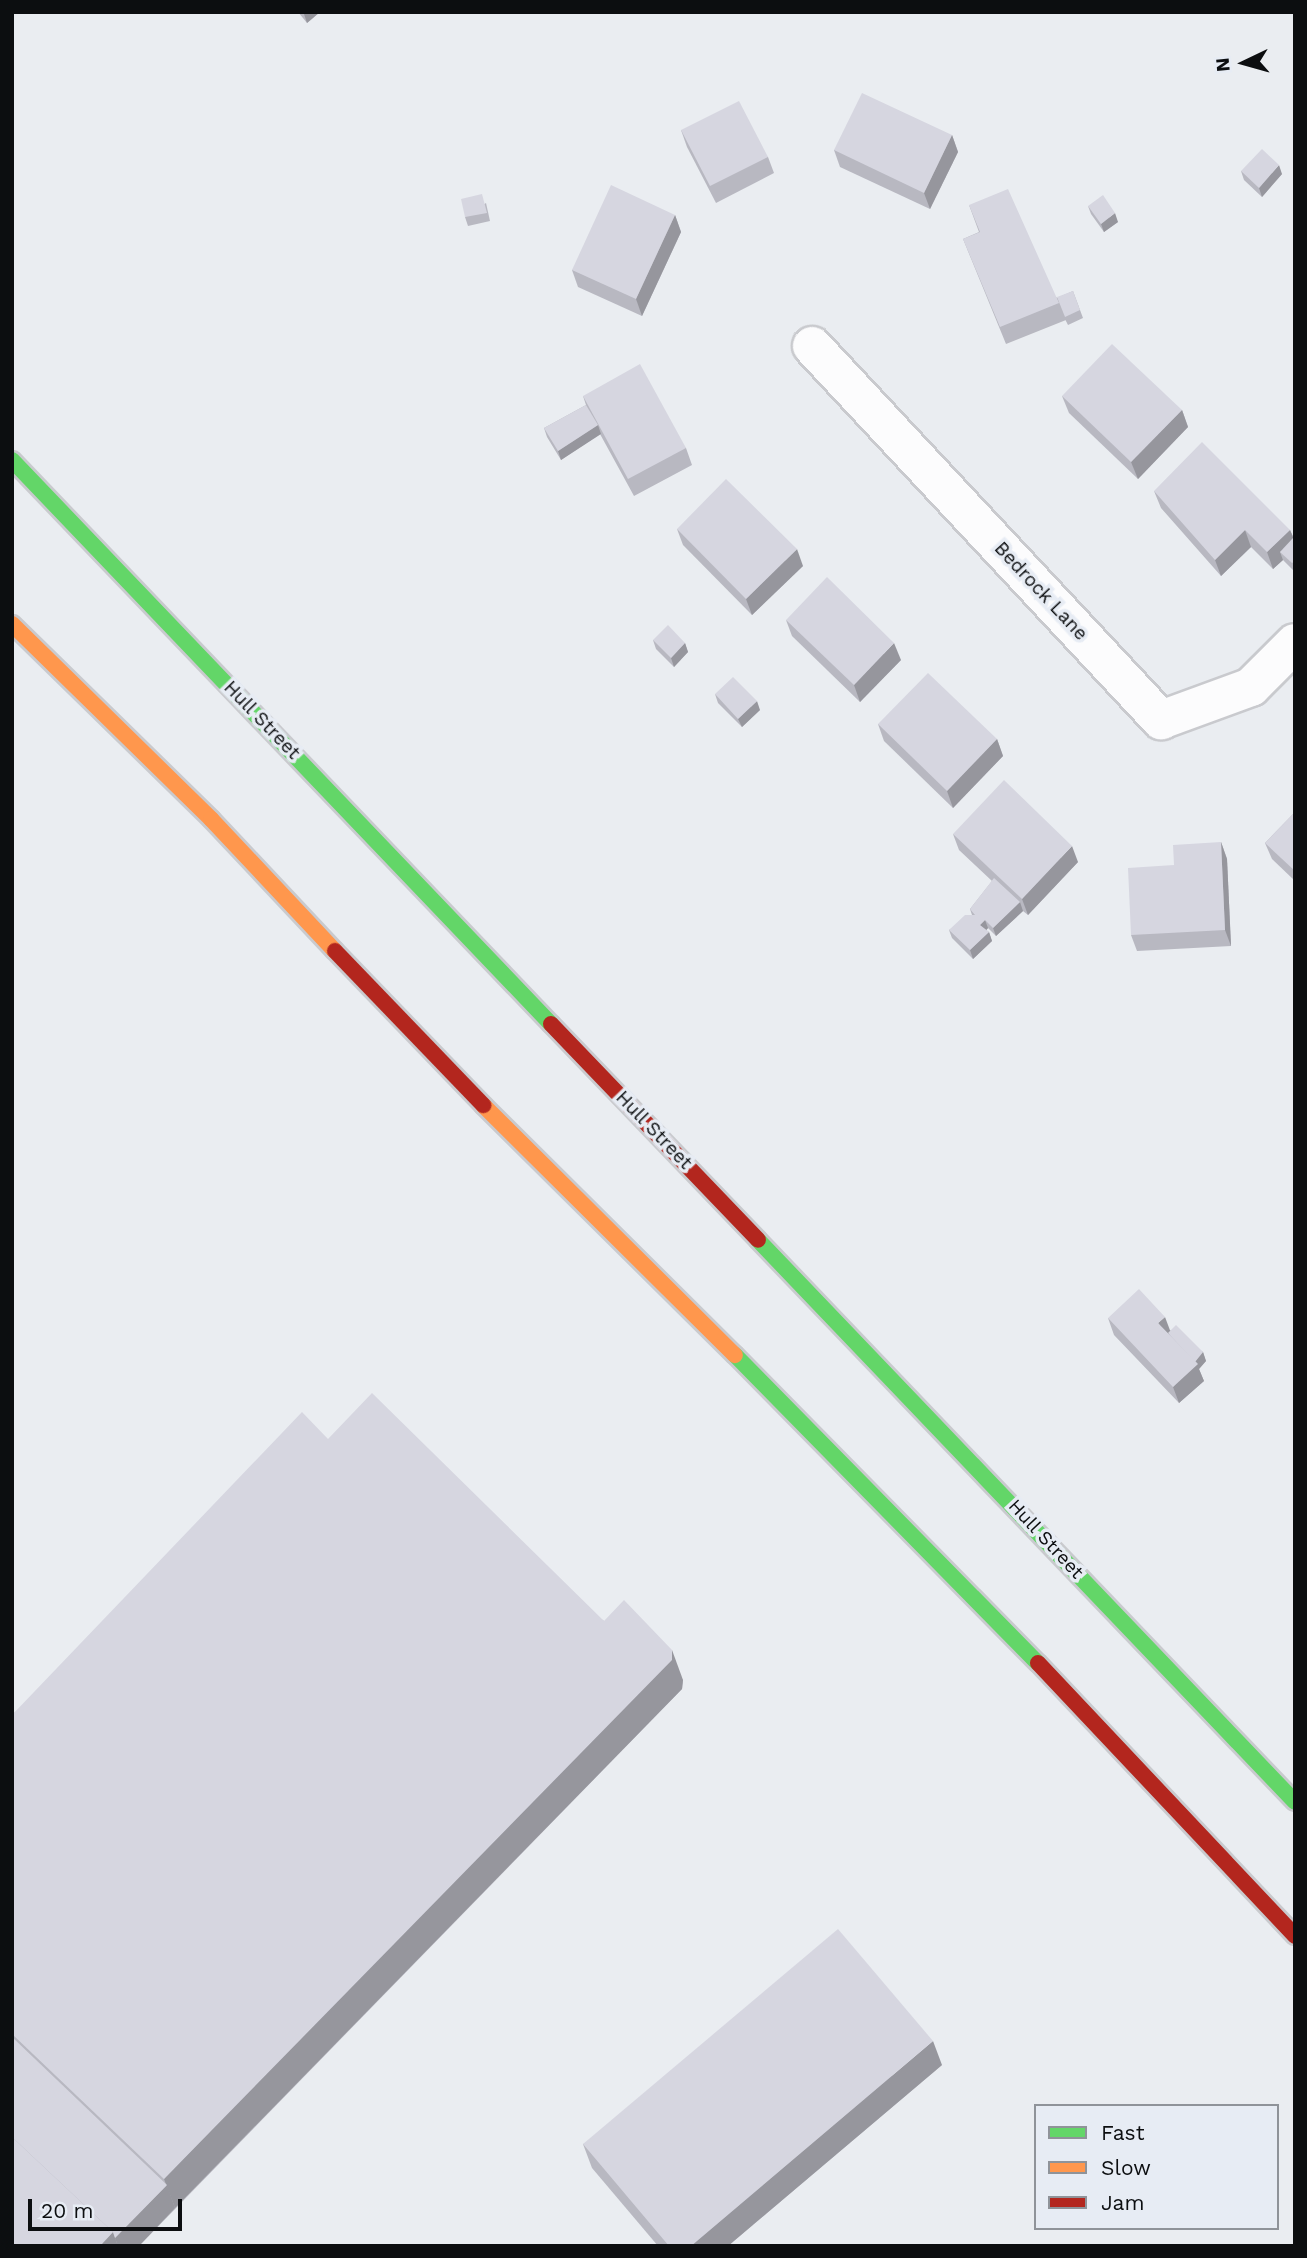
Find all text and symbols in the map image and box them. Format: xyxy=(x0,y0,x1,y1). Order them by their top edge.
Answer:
north arrow xyxy=(1209,28,1279,98)
text: N xyxy=(1211,57,1235,73)
street label: Bedrock Lane xyxy=(989,537,1093,645)
street label: Hull Street xyxy=(219,676,305,764)
street label: Hull Street xyxy=(611,1086,697,1174)
street label: Hull Street xyxy=(1003,1494,1089,1584)
legend xyxy=(1034,2104,1279,2230)
text: Fast xyxy=(1101,2120,1145,2145)
text: Slow xyxy=(1101,2155,1151,2180)
scale bar xyxy=(32,2184,186,2228)
text: Jam xyxy=(1101,2190,1144,2215)
text: 20 m xyxy=(41,2198,93,2223)

